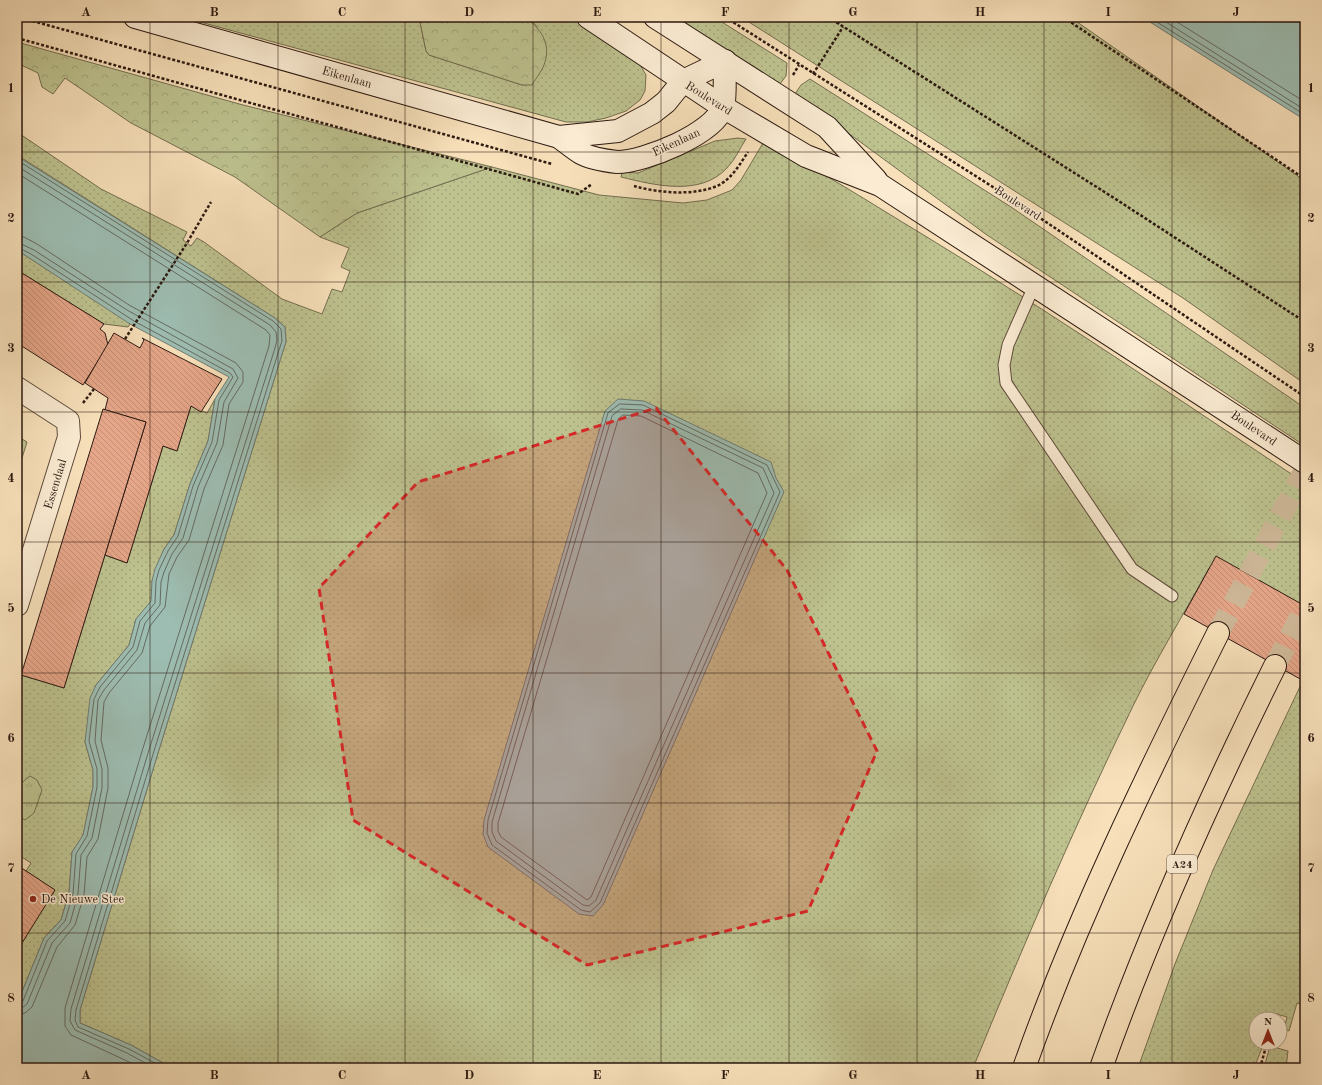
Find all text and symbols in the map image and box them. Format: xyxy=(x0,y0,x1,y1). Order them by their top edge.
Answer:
text: A xyxy=(81,6,91,19)
text: B xyxy=(209,6,219,19)
text: C xyxy=(338,6,346,19)
text: D xyxy=(464,6,474,19)
text: E xyxy=(593,6,602,19)
text: F xyxy=(721,6,730,19)
text: G xyxy=(848,6,858,19)
text: H xyxy=(975,6,986,19)
text: I xyxy=(1105,6,1111,19)
text: J xyxy=(1232,6,1240,19)
street label: Eikenlaan xyxy=(320,65,374,91)
street label: Boulevard xyxy=(683,80,734,118)
text: 1 xyxy=(7,82,15,95)
text: 1 xyxy=(1307,82,1315,95)
street label: Eikenlaan xyxy=(651,126,703,159)
street label: Boulevard xyxy=(992,185,1043,223)
text: 2 xyxy=(7,212,15,225)
text: 2 xyxy=(1307,212,1315,225)
text: 3 xyxy=(7,342,15,355)
text: 3 xyxy=(1307,342,1315,355)
street label: Boulevard xyxy=(1228,409,1279,448)
street label: Essendaal xyxy=(43,458,69,511)
text: 4 xyxy=(7,472,15,485)
text: 4 xyxy=(1307,472,1315,485)
text: 5 xyxy=(7,602,15,615)
text: 5 xyxy=(1307,602,1315,615)
text: 6 xyxy=(7,732,15,745)
text: 6 xyxy=(1307,732,1315,745)
road number: A24 xyxy=(1167,855,1197,873)
text: 7 xyxy=(7,862,15,875)
text: 7 xyxy=(1307,862,1315,875)
marker: De Nieuwe Stee xyxy=(28,894,38,904)
place label: De Nieuwe Stee xyxy=(41,894,124,906)
text: 8 xyxy=(7,992,15,1005)
text: 8 xyxy=(1307,992,1315,1005)
north arrow xyxy=(1248,1011,1288,1051)
text: N xyxy=(1264,1017,1273,1028)
text: A xyxy=(81,1069,91,1082)
text: B xyxy=(209,1069,219,1082)
text: C xyxy=(338,1069,346,1082)
text: D xyxy=(464,1069,474,1082)
text: E xyxy=(593,1069,602,1082)
text: F xyxy=(721,1069,730,1082)
text: G xyxy=(848,1069,858,1082)
text: H xyxy=(975,1069,986,1082)
text: I xyxy=(1105,1069,1111,1082)
text: J xyxy=(1232,1069,1240,1082)

